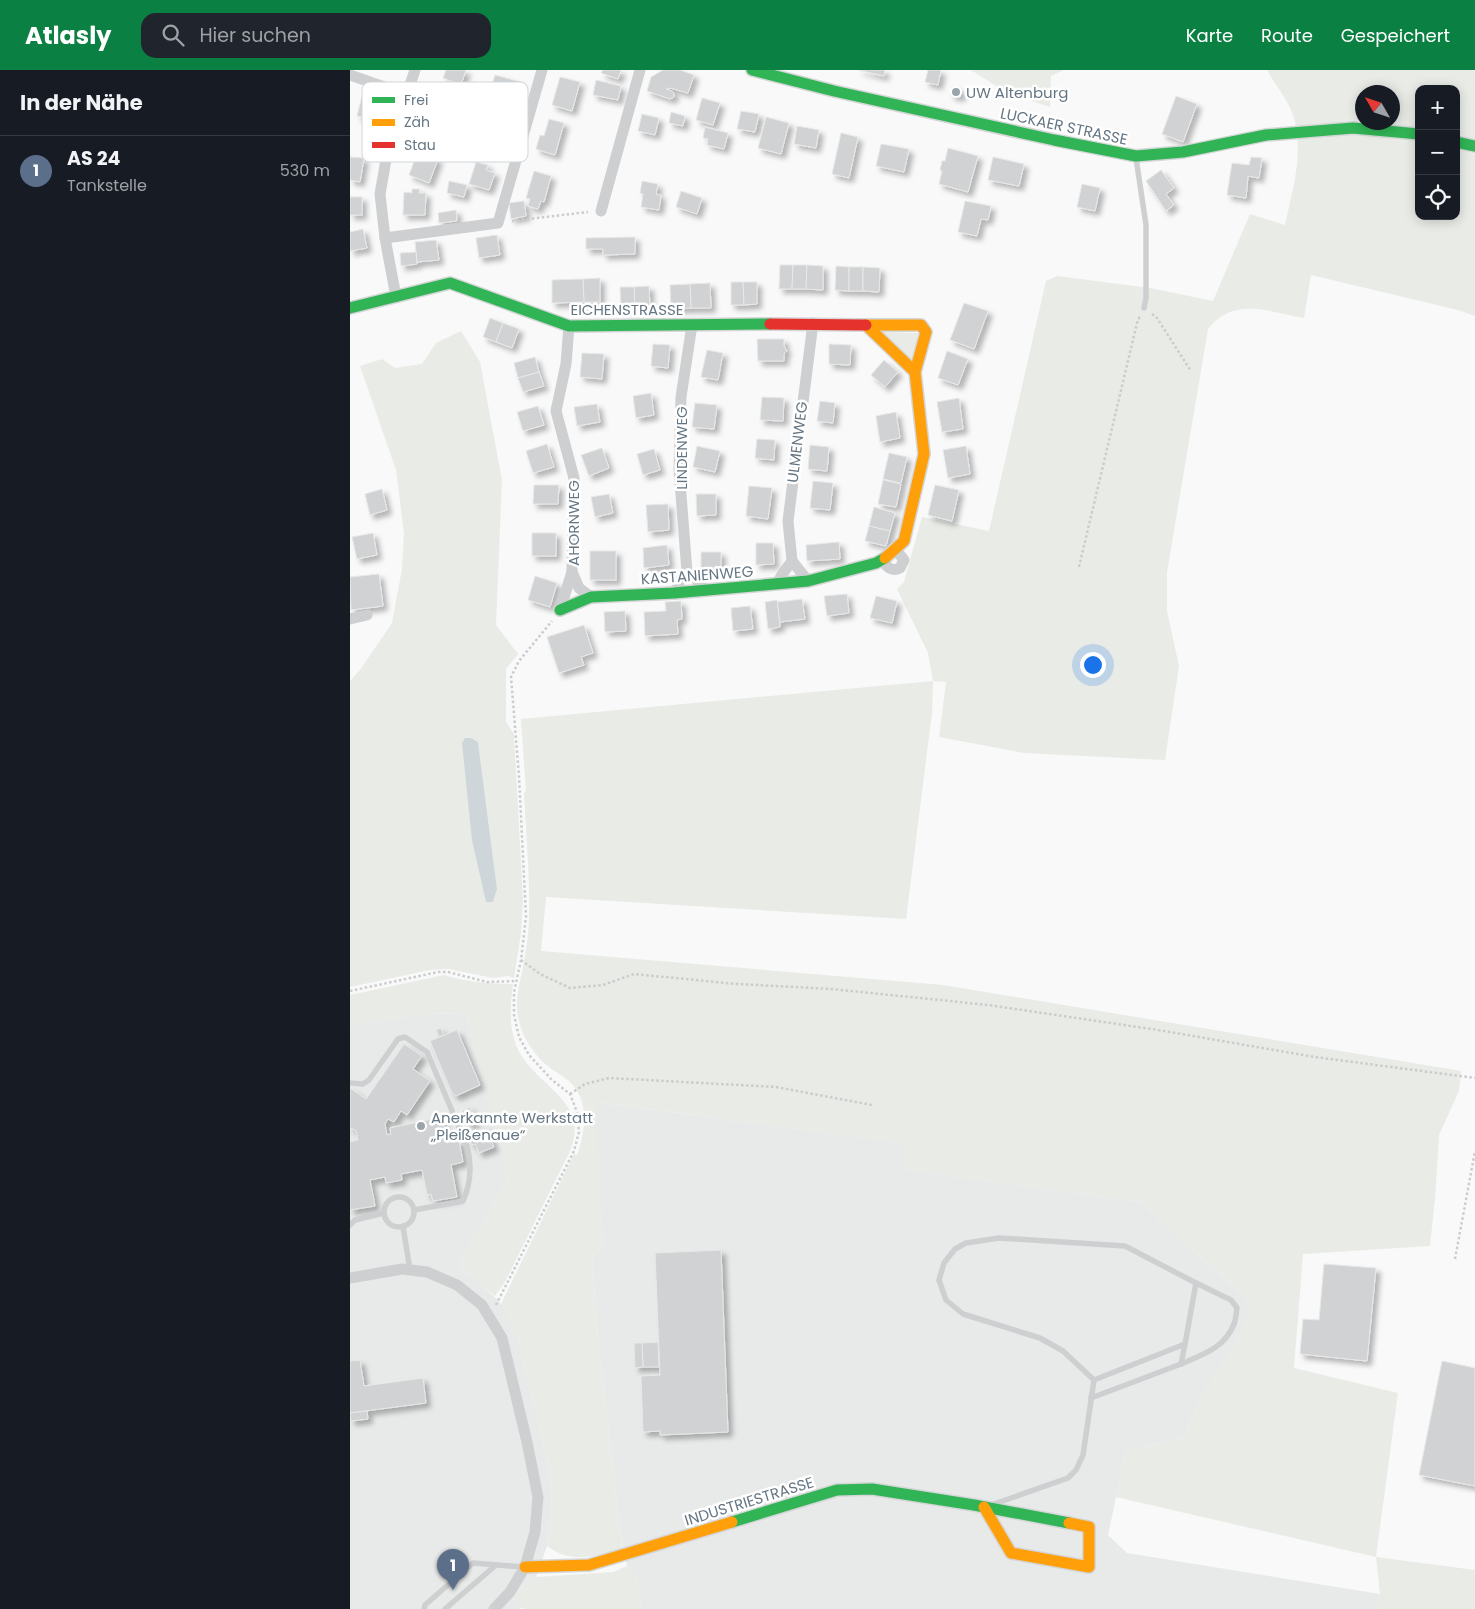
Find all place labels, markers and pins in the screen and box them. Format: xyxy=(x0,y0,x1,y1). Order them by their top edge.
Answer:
place label: UW Altenburg xyxy=(966,82,1068,103)
marker: UW Altenburg xyxy=(950,86,962,98)
place label: Anerkannte Werkstatt „Pleißenaue“ xyxy=(430,1107,593,1145)
marker: Anerkannte Werkstatt „Pleißenaue“ xyxy=(415,1120,427,1132)
pin: 1 xyxy=(437,1549,469,1590)

